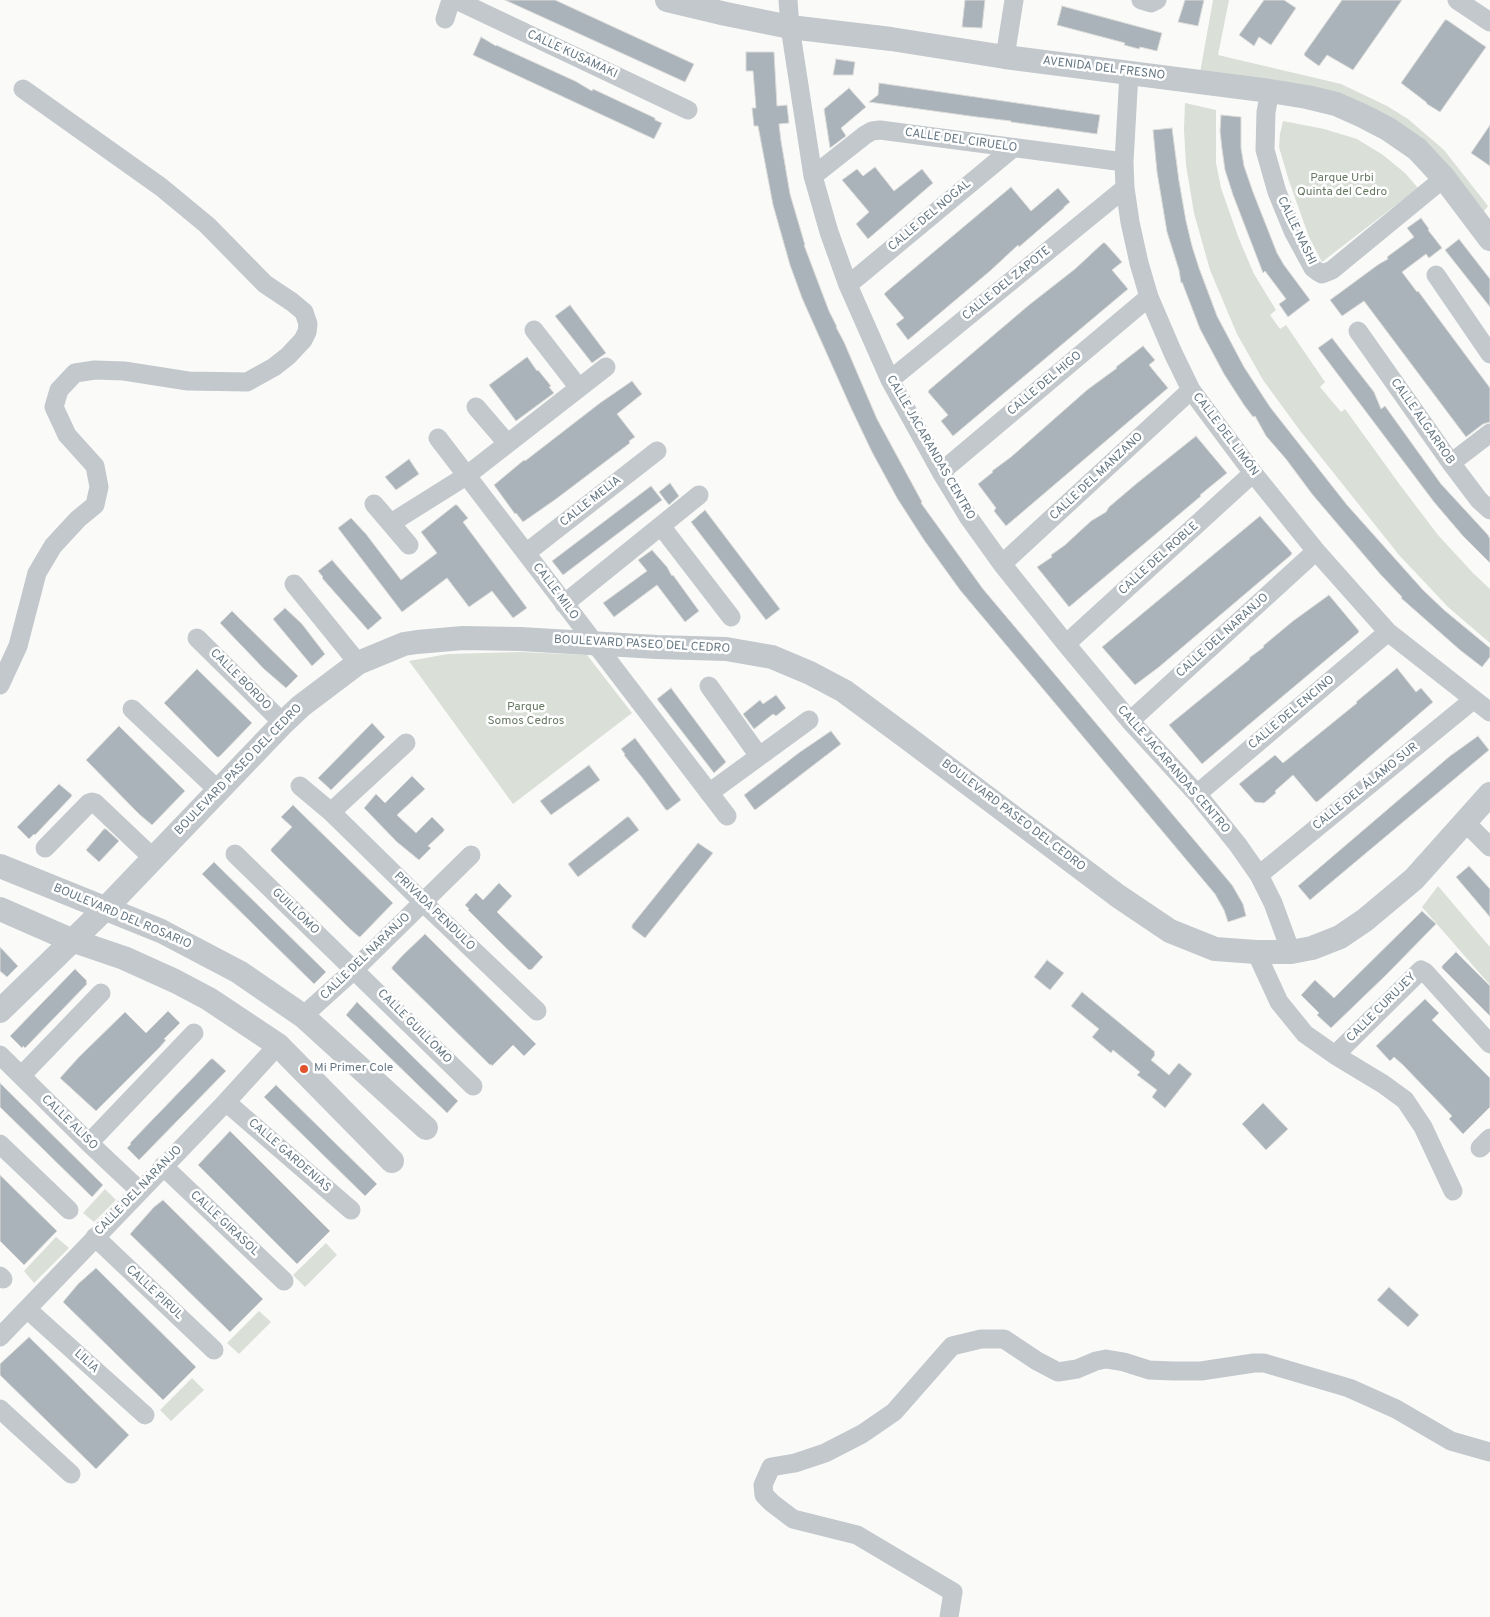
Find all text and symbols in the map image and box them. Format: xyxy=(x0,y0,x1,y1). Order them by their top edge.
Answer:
street label: CALLE KUSAMAKI xyxy=(525,28,619,82)
street label: AVENIDA DEL FRESNO xyxy=(1042,54,1166,84)
street label: CALLE DEL CIRUELO xyxy=(904,126,1018,156)
park label: Parque Urbi Quinta del Cedro xyxy=(1297,172,1387,200)
street label: CALLE DEL NOGAL xyxy=(886,177,974,255)
street label: CALLE NASHI xyxy=(1273,195,1319,267)
street label: CALLE DEL ZAPOTE xyxy=(960,244,1054,324)
street label: CALLE DEL HIGO xyxy=(1005,349,1085,419)
street label: CALLE JACARANDAS CENTRO xyxy=(883,373,977,523)
street label: CALLE ALGARROB xyxy=(1387,376,1457,468)
street label: CALLE DEL LIMÓN xyxy=(1189,391,1261,479)
street label: CALLE DEL MANZANO xyxy=(1047,430,1147,524)
street label: CALLE MELIA xyxy=(558,474,624,530)
street label: CALLE DEL ROBLE xyxy=(1116,520,1202,598)
street label: CALLE MILO xyxy=(529,561,581,623)
street label: CALLE DEL NARANJO xyxy=(1174,591,1272,681)
street label: BOULEVARD PASEO DEL CEDRO xyxy=(553,633,731,657)
street label: CALLE BORDO xyxy=(207,647,273,713)
street label: CALLE DEL ENCINO xyxy=(1246,673,1338,753)
street label: BOULEVARD PASEO DEL CEDRO xyxy=(172,701,306,839)
park label: Parque Somos Cedros xyxy=(488,701,564,729)
street label: CALLE JACARANDAS CENTRO xyxy=(1114,703,1232,837)
street label: CALLE DEL ÁLAMO SUR xyxy=(1311,740,1421,834)
street label: BOULEVARD PASEO DEL CEDRO xyxy=(938,757,1088,875)
street label: PRIVADA PENDULO xyxy=(390,870,478,954)
street label: BOULEVARD DEL ROSARIO xyxy=(51,881,193,953)
street label: GUILLOMO xyxy=(268,886,322,938)
street label: CALLE DEL NARANJO xyxy=(318,910,414,1004)
street label: CALLE CURUJEY xyxy=(1344,970,1420,1046)
street label: CALLE GUILLOMO xyxy=(374,987,454,1067)
place label: Mi Primer Cole xyxy=(314,1062,393,1076)
marker: Mi Primer Cole xyxy=(298,1063,310,1075)
street label: CALLE ALISO xyxy=(38,1093,100,1153)
street label: CALLE GARDENIAS xyxy=(245,1116,333,1196)
street label: CALLE DEL NARANJO xyxy=(92,1143,186,1239)
street label: CALLE GIRASOL xyxy=(187,1189,261,1259)
street label: CALLE PIRUL xyxy=(123,1263,185,1323)
street label: LILIA xyxy=(71,1347,101,1377)

